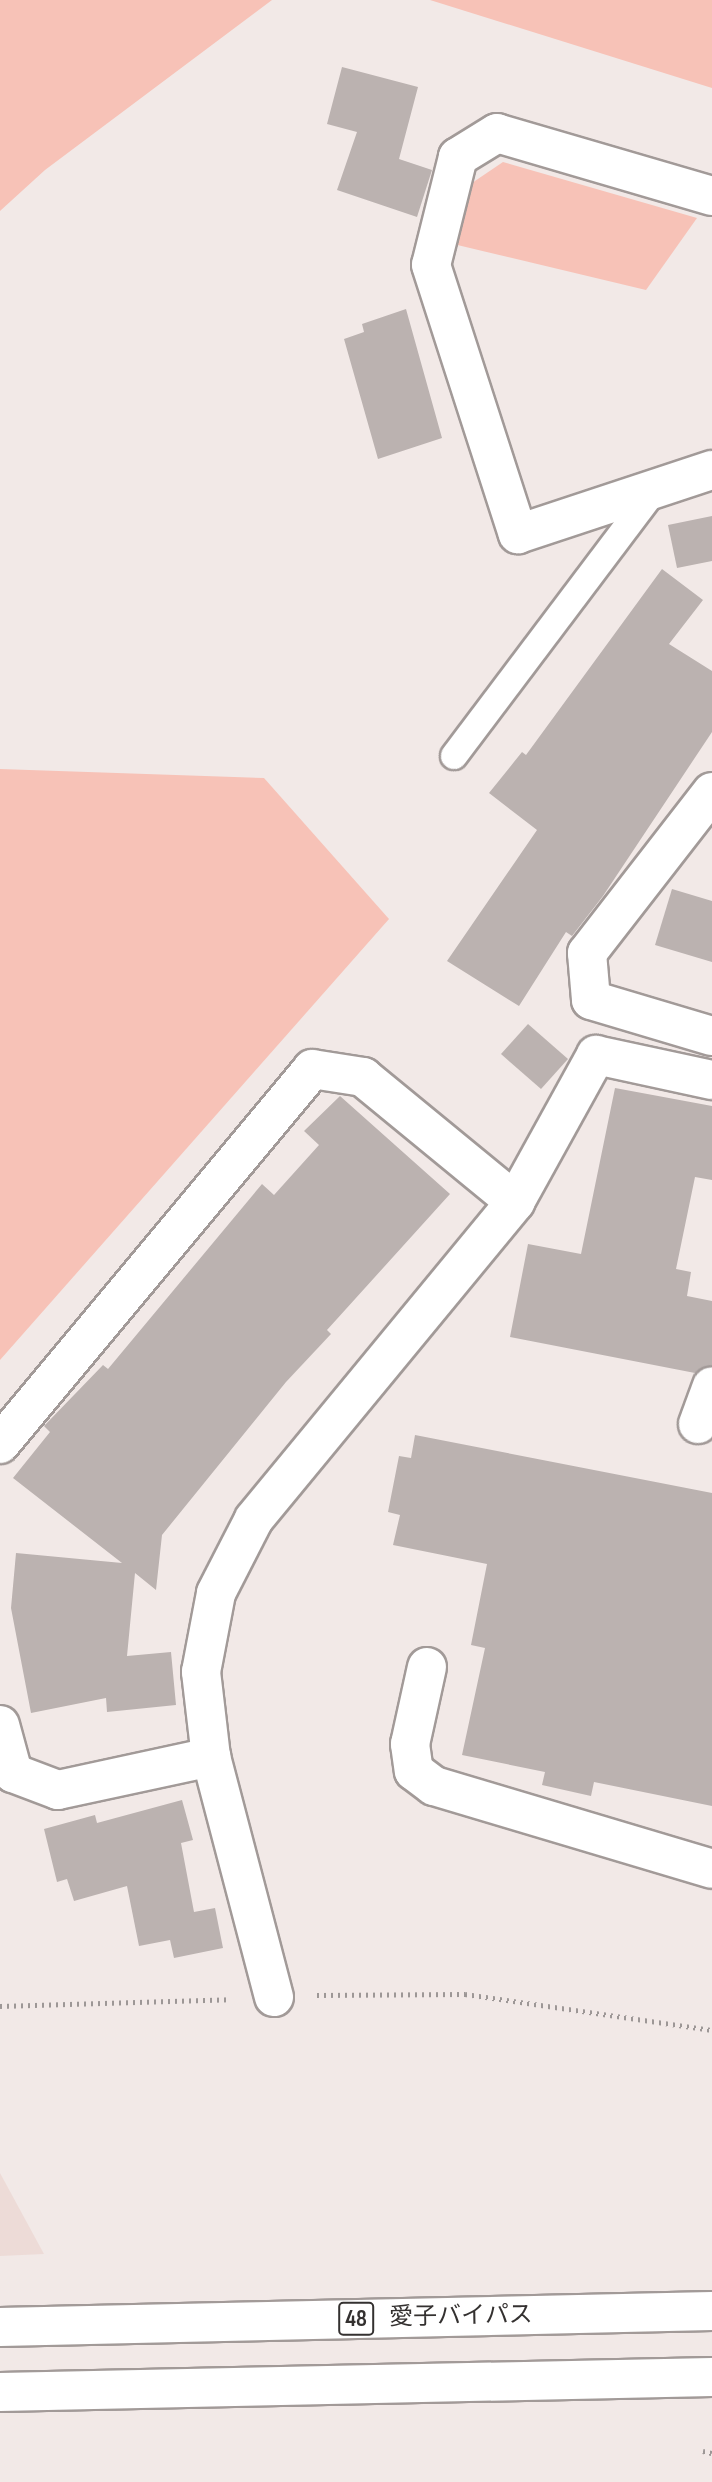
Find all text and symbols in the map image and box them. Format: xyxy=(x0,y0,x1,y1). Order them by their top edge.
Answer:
road number: 48 xyxy=(337,2300,375,2338)
street label: 愛子バイパス xyxy=(389,2300,533,2332)

